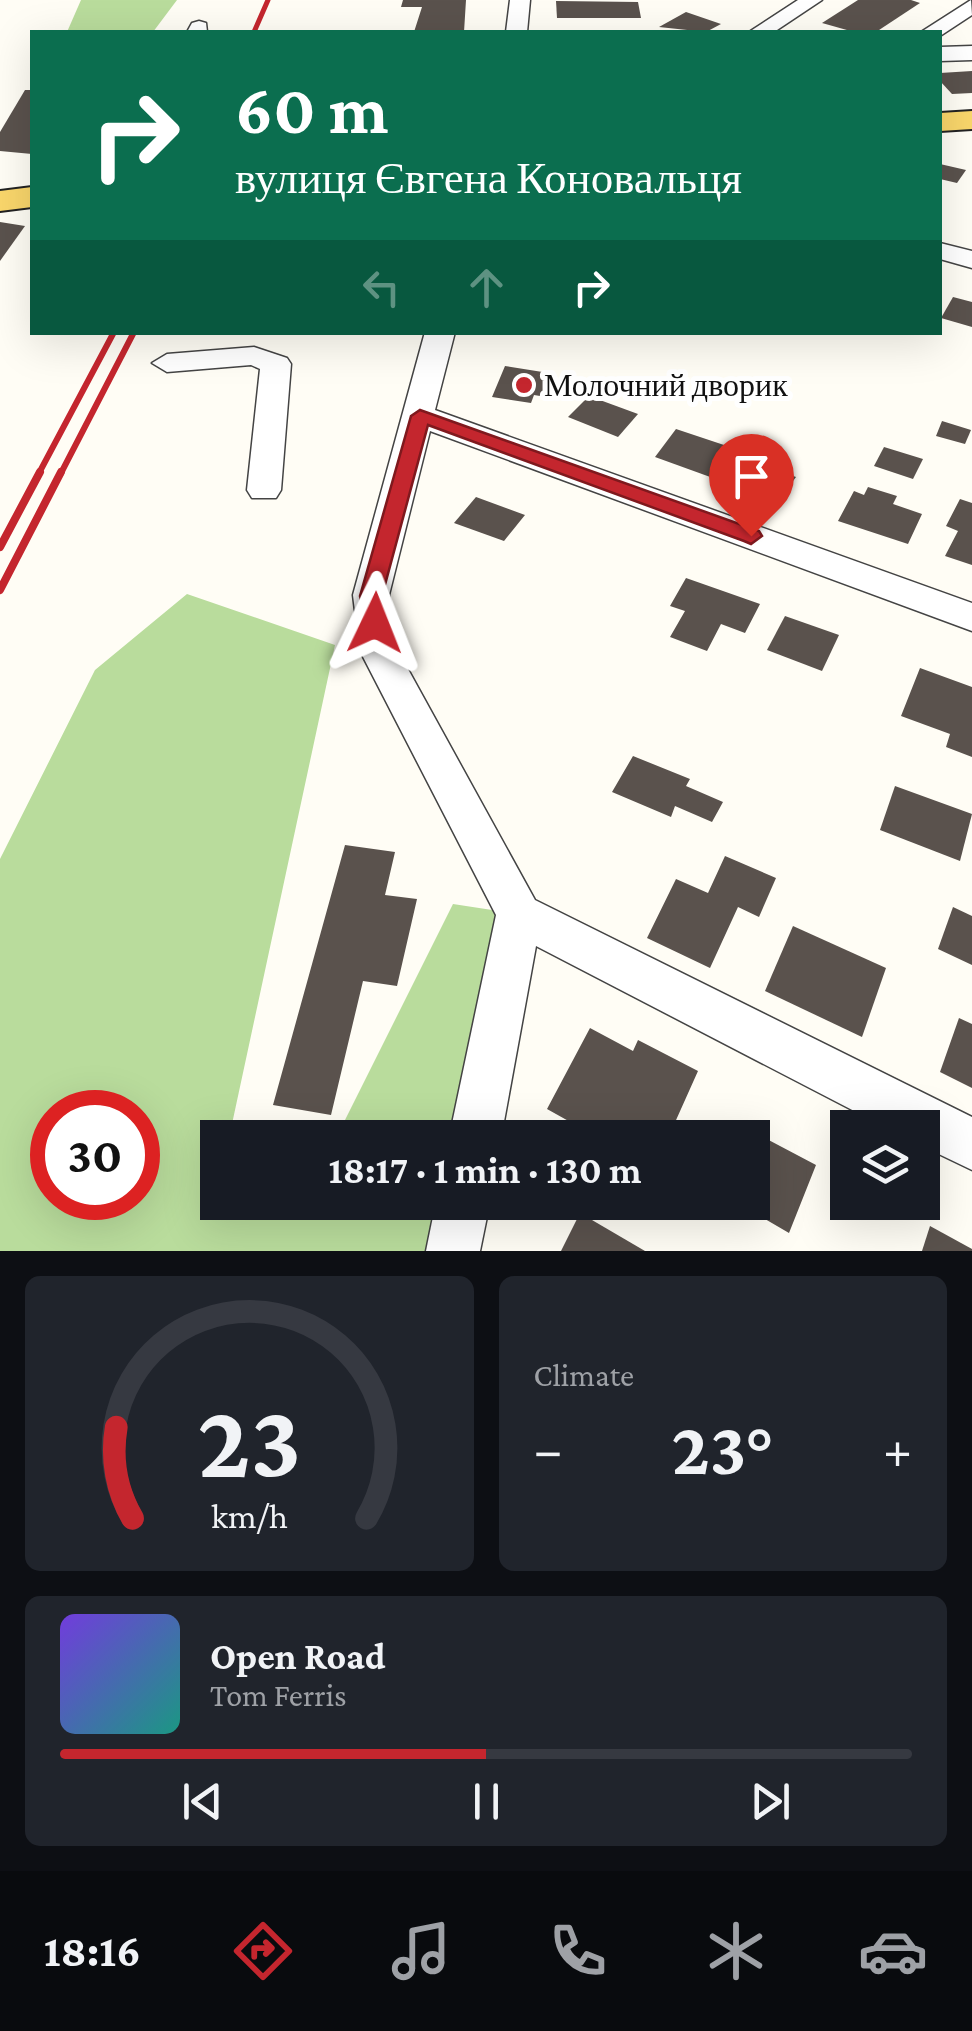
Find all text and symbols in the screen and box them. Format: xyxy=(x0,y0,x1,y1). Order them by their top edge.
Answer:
icon: right xyxy=(70,70,200,200)
text: 60 m xyxy=(235,70,388,148)
text: вулиця Євгена Коновальця xyxy=(235,153,742,203)
icon: left xyxy=(354,260,409,315)
icon: ahead xyxy=(459,260,514,315)
icon: right xyxy=(564,260,619,315)
place label: Молочний дворик xyxy=(544,367,788,403)
marker: Молочний дворик xyxy=(513,374,535,396)
pin xyxy=(709,434,794,537)
icon: arrive xyxy=(724,449,779,504)
position arrow xyxy=(323,571,427,675)
speed limit sign: 30 xyxy=(30,1090,160,1220)
map controls xyxy=(830,1110,940,1220)
button: layers xyxy=(830,1110,940,1220)
text: 18:17 · 1 min · 130 m xyxy=(329,1149,641,1191)
text: Climate xyxy=(534,1357,634,1393)
text: 23 xyxy=(197,1383,301,1498)
text: 23° xyxy=(671,1407,774,1490)
text: − xyxy=(534,1419,563,1480)
text: + xyxy=(883,1419,912,1480)
text: km/h xyxy=(211,1496,288,1536)
text: Open Road xyxy=(210,1635,386,1677)
text: Tom Ferris xyxy=(210,1677,347,1713)
icon: previous xyxy=(175,1774,230,1829)
icon: pause xyxy=(459,1774,514,1829)
icon: next xyxy=(743,1774,798,1829)
icon: directions xyxy=(228,1916,298,1986)
icon: music xyxy=(386,1916,456,1986)
icon: phone xyxy=(543,1916,613,1986)
icon: climate xyxy=(701,1916,771,1986)
icon: car xyxy=(858,1916,928,1986)
text: 18:16 xyxy=(44,1926,141,1976)

